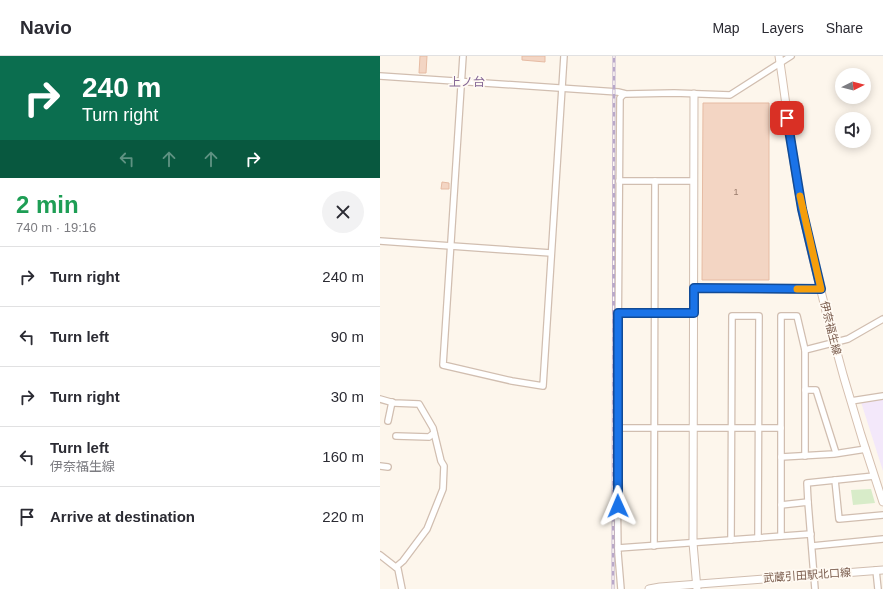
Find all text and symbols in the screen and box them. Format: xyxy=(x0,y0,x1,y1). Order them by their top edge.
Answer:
text: Navio xyxy=(20,17,72,38)
text: Map xyxy=(712,20,740,36)
text: Layers xyxy=(762,20,804,36)
text: Share xyxy=(826,20,863,36)
north arrow xyxy=(835,68,871,104)
map controls xyxy=(835,68,871,148)
icon: right xyxy=(16,72,68,124)
text: 240 m xyxy=(82,72,161,103)
district label: 上ノ台 xyxy=(449,75,485,89)
pin xyxy=(770,101,804,135)
text: Turn right xyxy=(82,105,158,125)
icon: arrive xyxy=(776,107,798,129)
button: sound xyxy=(835,112,871,148)
icon: left xyxy=(116,148,138,170)
icon: ahead xyxy=(158,148,180,170)
icon: ahead xyxy=(200,148,222,170)
icon: right xyxy=(242,148,264,170)
house number: 1 xyxy=(733,187,739,197)
text: 2 min xyxy=(16,191,79,218)
button: close xyxy=(322,191,364,233)
text: 740 m · 19:16 xyxy=(16,220,96,235)
icon: right xyxy=(16,266,38,288)
text: Turn right xyxy=(50,268,120,285)
text: 240 m xyxy=(322,268,364,285)
street label: 伊奈福生線 xyxy=(819,300,843,356)
icon: left xyxy=(16,326,38,348)
text: Turn left xyxy=(50,328,109,345)
text: 90 m xyxy=(331,328,364,345)
icon: right xyxy=(16,386,38,408)
text: Turn right xyxy=(50,388,120,405)
text: 30 m xyxy=(331,388,364,405)
text: Turn left xyxy=(50,439,109,456)
icon: left xyxy=(16,446,38,468)
text: 160 m xyxy=(322,448,364,465)
text: 伊奈福生線 xyxy=(50,459,115,474)
position arrow xyxy=(597,485,639,527)
icon: arrive xyxy=(16,506,38,528)
text: Arrive at destination xyxy=(50,508,195,525)
text: 220 m xyxy=(322,508,364,525)
street label: 武蔵引田駅北口線 xyxy=(763,566,851,584)

